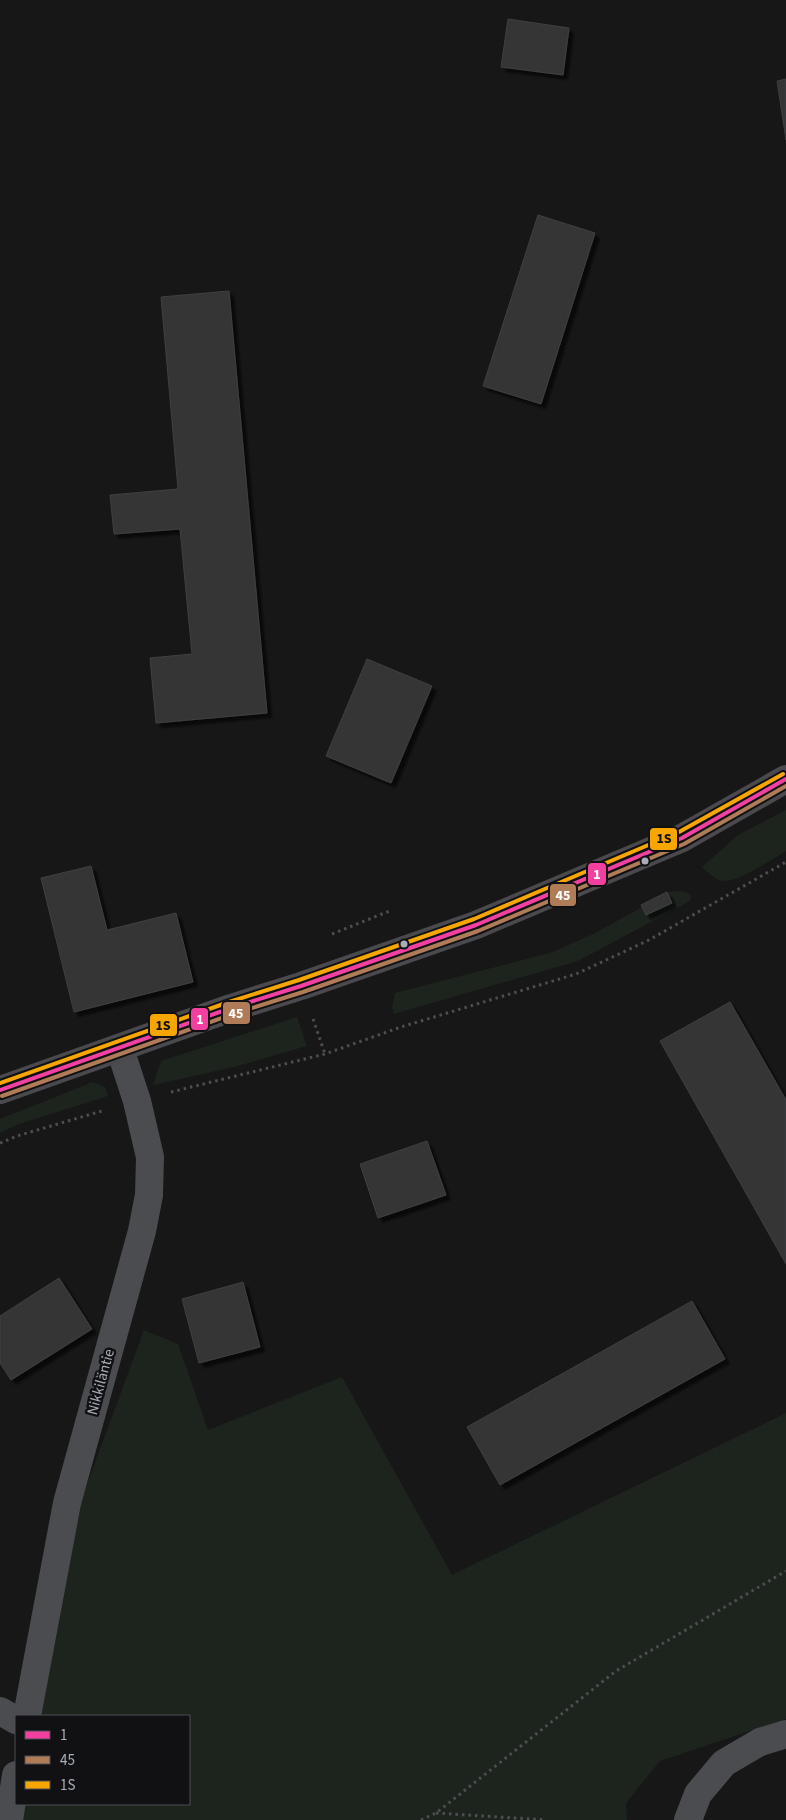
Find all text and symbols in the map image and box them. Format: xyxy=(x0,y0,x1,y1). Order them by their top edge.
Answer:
line badge: 1S xyxy=(649,827,678,851)
text: 1S xyxy=(656,829,672,849)
unlabelled marker xyxy=(640,856,650,866)
line badge: 1 xyxy=(587,862,607,886)
text: 1 xyxy=(593,865,601,885)
line badge: 45 xyxy=(549,883,577,907)
text: 45 xyxy=(556,886,570,906)
unlabelled marker xyxy=(399,939,409,949)
line badge: 45 xyxy=(222,1001,251,1025)
text: 45 xyxy=(229,1004,243,1024)
line badge: 1 xyxy=(190,1007,209,1031)
text: 1 xyxy=(196,1010,204,1030)
line badge: 1S xyxy=(149,1013,178,1037)
text: 1S xyxy=(155,1016,171,1036)
street label: Nikkiläntie xyxy=(82,1347,120,1417)
legend xyxy=(15,1715,190,1805)
text: 1 xyxy=(60,1725,67,1746)
text: 45 xyxy=(60,1750,75,1771)
text: 1S xyxy=(60,1775,75,1796)

